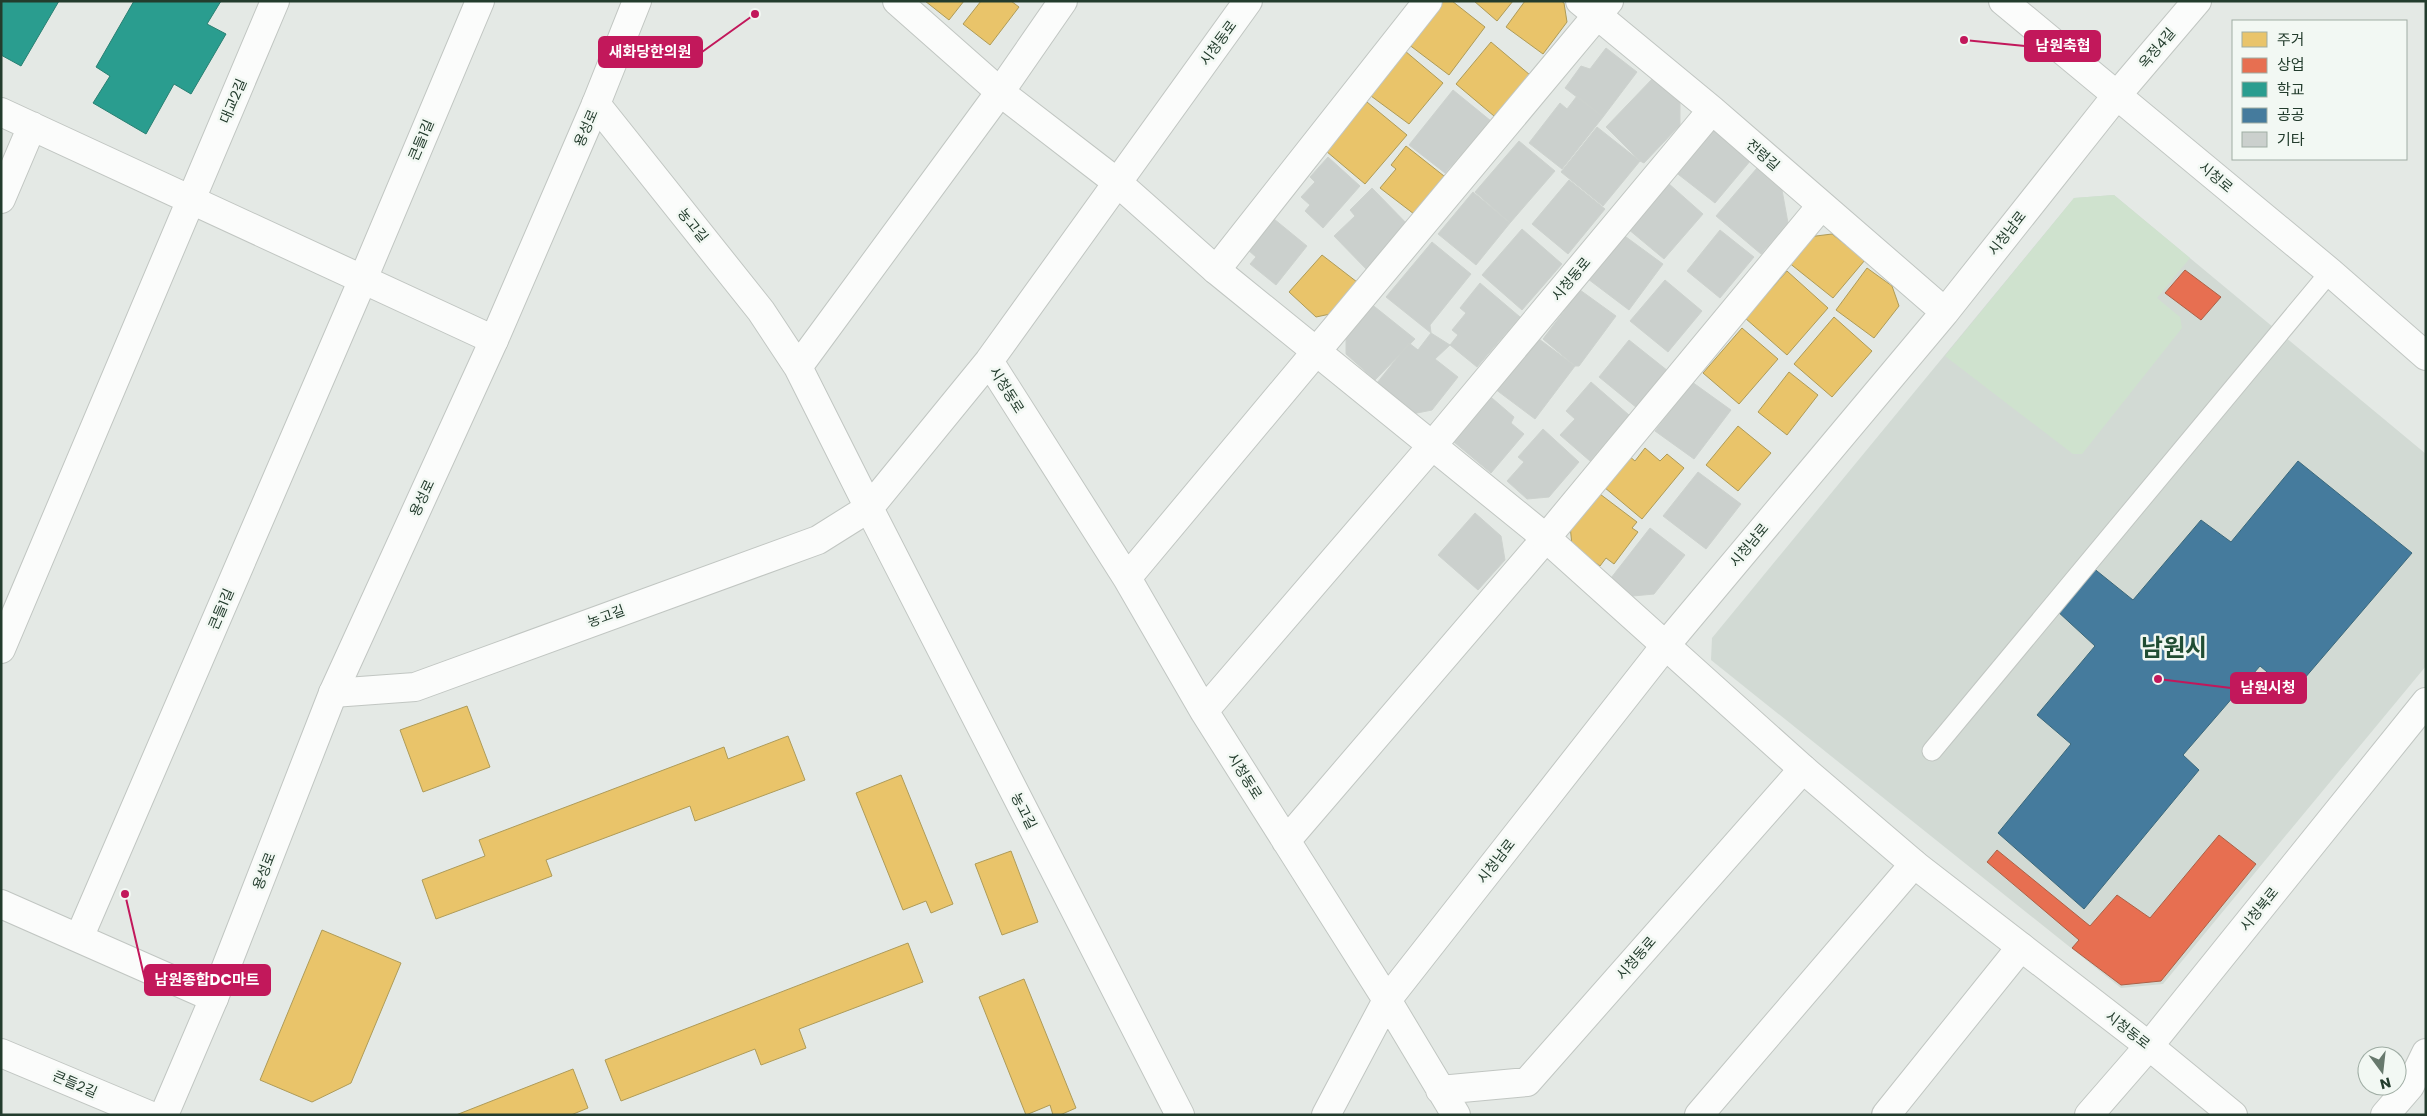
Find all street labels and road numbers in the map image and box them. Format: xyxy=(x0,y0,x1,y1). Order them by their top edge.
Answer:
street label: 시청동로 xyxy=(1195,16,1241,70)
street label: 옥정4길 xyxy=(2134,23,2180,73)
street label: 대교2길 xyxy=(215,76,251,126)
street label: 용성로 xyxy=(569,106,603,150)
street label: 큰들1길 xyxy=(403,116,439,164)
street label: 전령길 xyxy=(1742,135,1784,175)
street label: 시청로 xyxy=(2195,157,2237,197)
street label: 농고길 xyxy=(673,204,713,246)
street label: 시청남로 xyxy=(1983,206,2031,259)
street label: 시청동로 xyxy=(1547,253,1595,305)
street label: 시청동로 xyxy=(985,363,1029,417)
street label: 용성로 xyxy=(405,476,439,520)
street label: 시청남로 xyxy=(1725,519,1773,571)
street label: 큰들1길 xyxy=(203,585,239,633)
street label: 농고길 xyxy=(584,600,628,632)
street label: 시청동로 xyxy=(1223,749,1267,803)
street label: 농고길 xyxy=(1006,789,1042,833)
street label: 시청남로 xyxy=(1472,834,1520,887)
street label: 용성로 xyxy=(248,849,280,893)
street label: 시청북로 xyxy=(2235,883,2283,935)
street label: 시청동로 xyxy=(1612,932,1661,984)
street label: 시청동로 xyxy=(2102,1006,2155,1054)
street label: 큰들2길 xyxy=(50,1066,100,1102)

